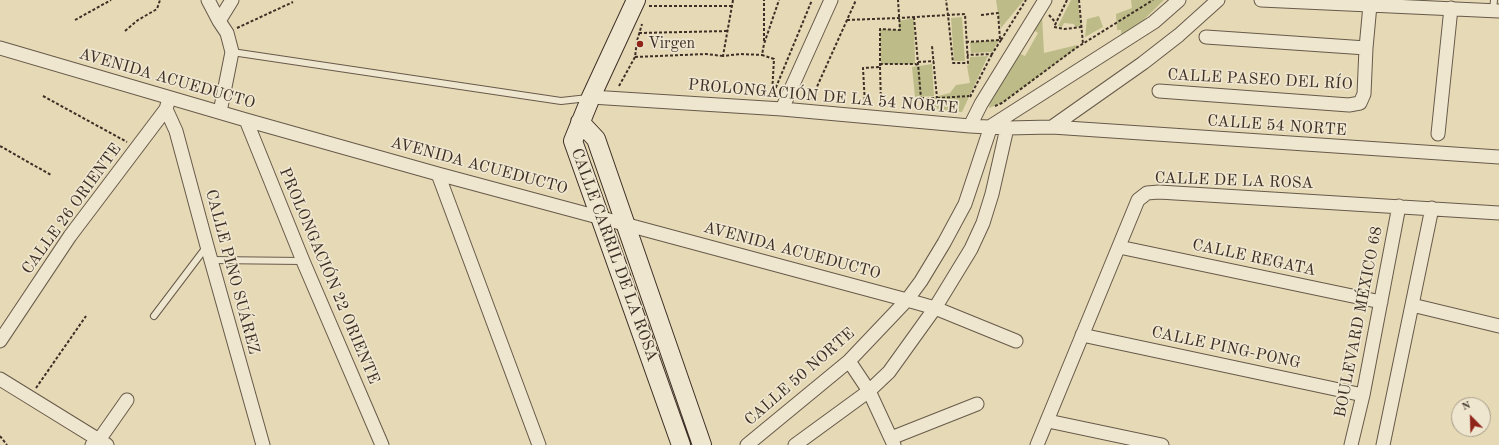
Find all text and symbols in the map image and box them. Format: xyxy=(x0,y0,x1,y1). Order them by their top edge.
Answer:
place label: Virgen xyxy=(648,34,695,54)
marker: Virgen xyxy=(635,39,645,49)
street label: AVENIDA ACUEDUCTO xyxy=(77,45,257,113)
street label: CALLE PASEO DEL RÍO xyxy=(1167,66,1353,94)
street label: PROLONGACIÓN DE LA 54 NORTE xyxy=(687,76,959,118)
street label: CALLE 54 NORTE xyxy=(1207,112,1347,140)
street label: AVENIDA ACUEDUCTO xyxy=(388,133,570,199)
street label: CALLE 26 ORIENTE xyxy=(18,140,126,278)
street label: CALLE CARRIL DE LA ROSA xyxy=(566,146,662,364)
street label: PROLONGACIÓN 22 ORIENTE xyxy=(275,165,383,387)
street label: CALLE DE LA ROSA xyxy=(1154,169,1314,193)
street label: CALLE PINO SUÁREZ xyxy=(201,187,263,357)
street label: AVENIDA ACUEDUCTO xyxy=(701,218,883,284)
street label: BOULEVARD MÉXICO 68 xyxy=(1331,225,1387,419)
street label: CALLE REGATA xyxy=(1190,236,1318,280)
street label: CALLE PING-PONG xyxy=(1150,323,1302,373)
street label: CALLE 50 NORTE xyxy=(741,324,859,430)
north arrow xyxy=(1451,397,1491,437)
text: N xyxy=(1460,400,1473,413)

